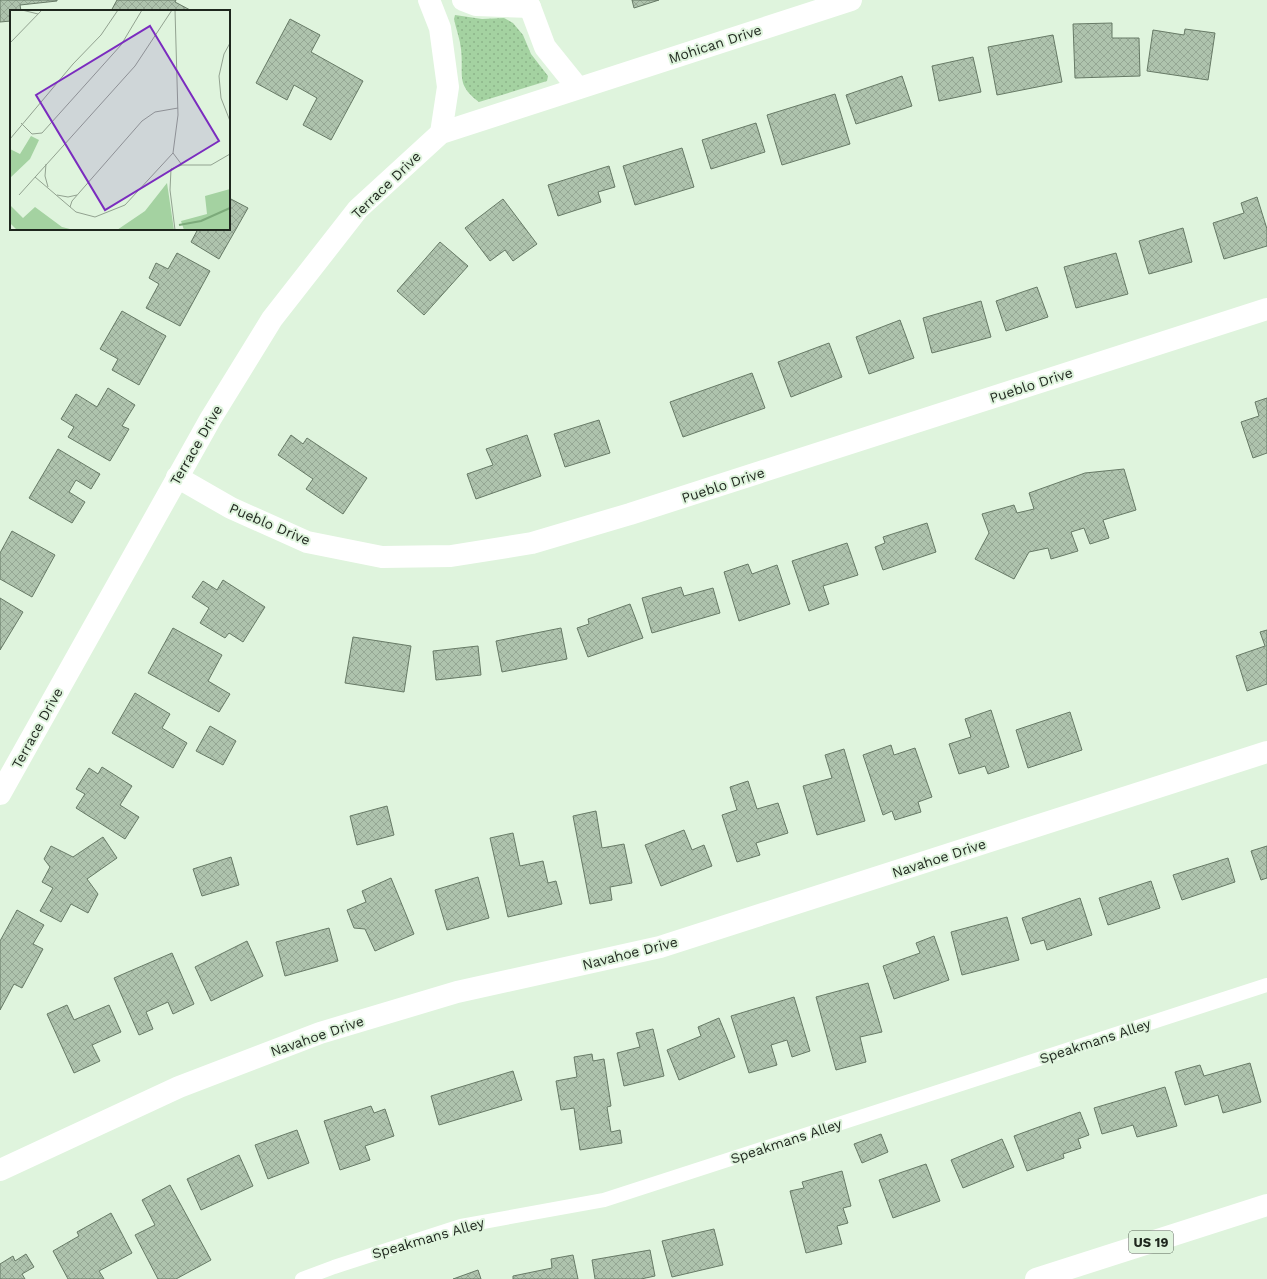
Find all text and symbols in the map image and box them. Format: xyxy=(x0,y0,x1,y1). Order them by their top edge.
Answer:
inset map xyxy=(10,10,230,230)
street label: Mohican Drive xyxy=(667,21,763,67)
street label: Terrace Drive xyxy=(348,148,424,222)
street label: Pueblo Drive xyxy=(987,364,1075,406)
street label: Terrace Drive xyxy=(167,402,225,488)
street label: Pueblo Drive xyxy=(679,464,767,506)
street label: Pueblo Drive xyxy=(227,500,313,548)
street label: Terrace Drive xyxy=(8,685,66,771)
street label: Navahoe Drive xyxy=(890,835,988,881)
street label: Navahoe Drive xyxy=(581,933,679,973)
street label: Navahoe Drive xyxy=(268,1013,366,1059)
street label: Speakmans Alley xyxy=(1037,1015,1153,1067)
street label: Speakmans Alley xyxy=(728,1115,844,1167)
street label: Speakmans Alley xyxy=(370,1214,487,1262)
road number: US 19 xyxy=(1129,1231,1173,1253)

